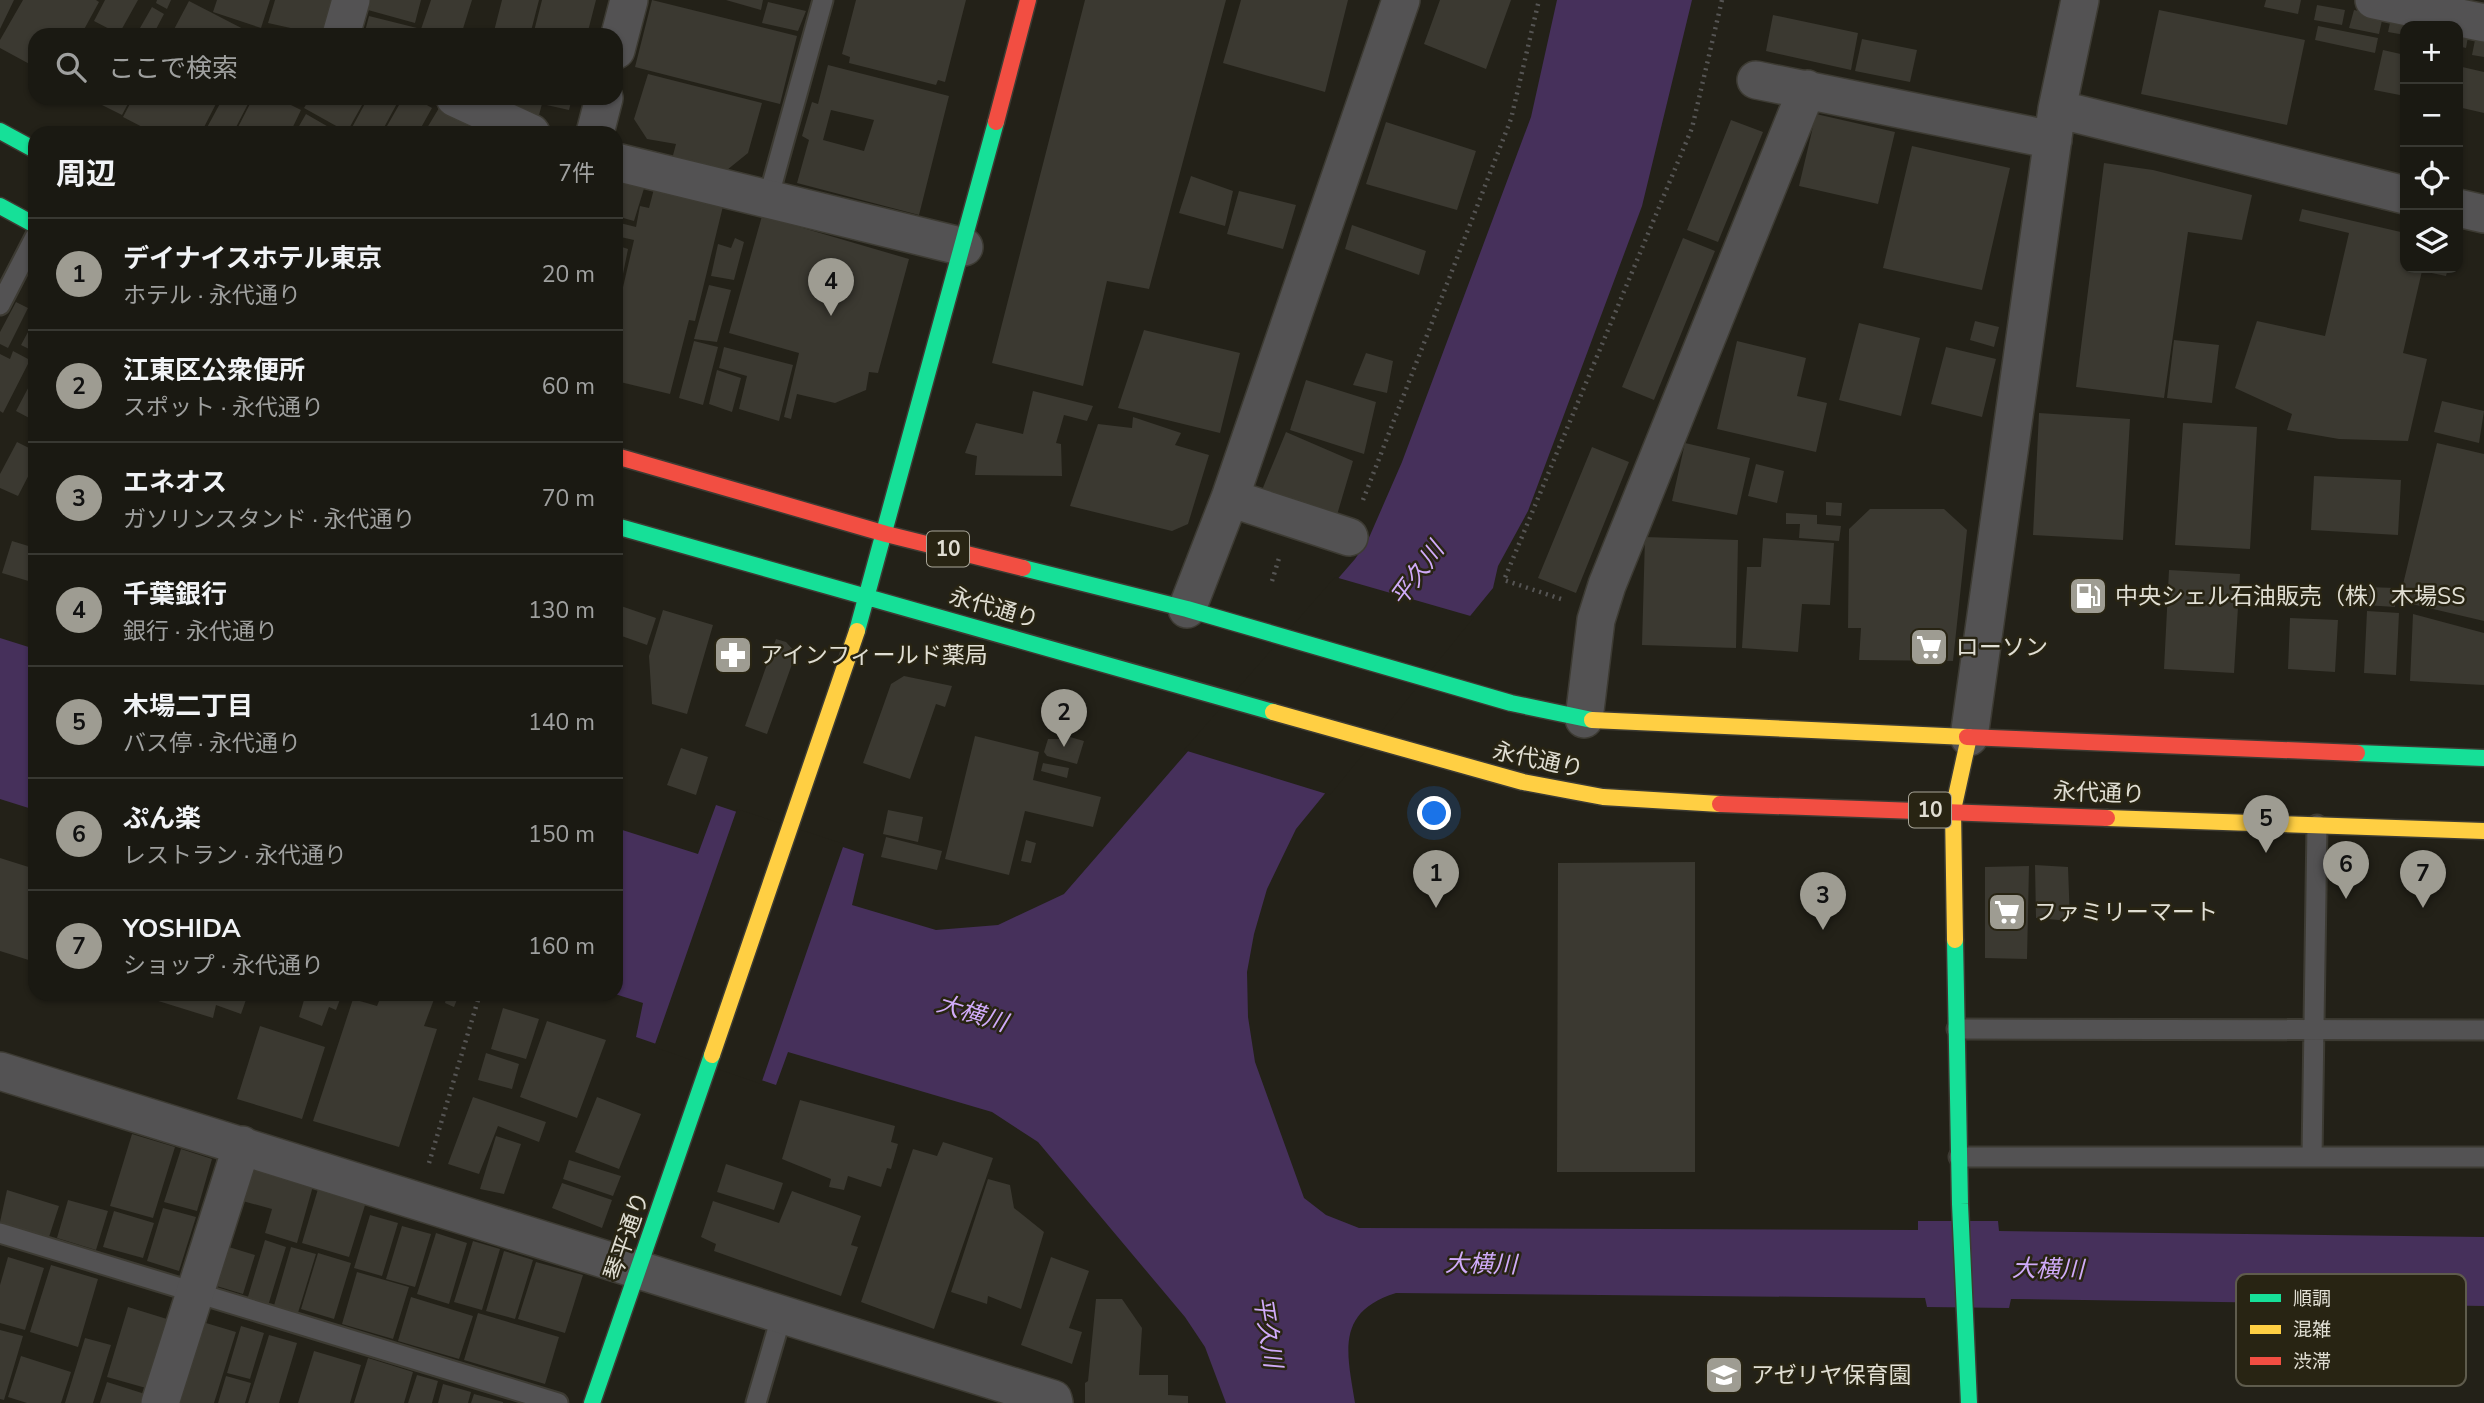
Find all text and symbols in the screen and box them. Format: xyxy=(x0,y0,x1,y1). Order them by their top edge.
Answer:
map controls xyxy=(2400,21,2463,273)
button: + xyxy=(2400,21,2463,84)
search box xyxy=(28,28,623,105)
icon: search xyxy=(52,48,90,86)
text: ここで検索 xyxy=(108,51,238,86)
button: − xyxy=(2400,84,2463,147)
button: locate xyxy=(2400,147,2463,210)
text: 周辺 xyxy=(56,154,116,195)
text: 7件 xyxy=(558,158,595,189)
button: layers xyxy=(2400,210,2463,273)
text: デイナイスホテル東京 xyxy=(123,241,382,276)
pin: 4 xyxy=(808,258,854,316)
text: 1 xyxy=(72,259,86,290)
text: 20 m xyxy=(542,259,595,290)
text: ホテル · 永代通り xyxy=(123,280,301,311)
text: 江東区公衆便所 xyxy=(123,353,305,388)
text: 2 xyxy=(72,371,86,402)
text: 60 m xyxy=(542,371,595,402)
text: スポット · 永代通り xyxy=(123,392,324,423)
text: エネオス xyxy=(123,465,227,500)
text: 3 xyxy=(72,483,86,514)
text: 70 m xyxy=(542,483,595,514)
text: ガソリンスタンド · 永代通り xyxy=(123,504,416,535)
road number: 10 xyxy=(927,532,969,566)
water label: 平久川 xyxy=(1383,533,1453,613)
fuel station icon: 中央シェル石油販売（株）木場SS xyxy=(2067,575,2109,617)
text: 千葉銀行 xyxy=(123,577,227,612)
street label: 永代通り xyxy=(946,580,1042,636)
place label: 中央シェル石油販売（株）木場SS xyxy=(2115,581,2465,612)
text: 4 xyxy=(72,595,86,626)
text: 130 m xyxy=(528,595,595,626)
text: 銀行 · 永代通り xyxy=(123,616,278,647)
supermarket icon: ローソン xyxy=(1908,626,1950,668)
place label: ローソン xyxy=(1956,632,2048,663)
pharmacy icon: アインフィールド薬局 xyxy=(712,634,754,676)
place label: アインフィールド薬局 xyxy=(760,640,988,671)
text: 木場二丁目 xyxy=(123,689,253,724)
pin: 2 xyxy=(1041,689,1087,747)
text: 5 xyxy=(72,707,86,738)
text: 140 m xyxy=(528,707,595,738)
text: バス停 · 永代通り xyxy=(123,728,301,759)
street label: 永代通り xyxy=(1490,735,1586,785)
street label: 永代通り xyxy=(2052,776,2146,810)
road number: 10 xyxy=(1909,792,1951,828)
pin: 5 xyxy=(2243,795,2289,853)
your location xyxy=(1417,796,1451,830)
text: ぷん楽 xyxy=(123,801,201,836)
text: 6 xyxy=(72,819,86,850)
text: 150 m xyxy=(528,819,595,850)
text: レストラン · 永代通り xyxy=(123,840,347,871)
pin: 6 xyxy=(2323,841,2369,899)
pin: 1 xyxy=(1413,850,1459,908)
pin: 7 xyxy=(2400,850,2446,908)
pin: 3 xyxy=(1800,872,1846,930)
supermarket icon: ファミリーマート xyxy=(1986,891,2028,933)
place label: ファミリーマート xyxy=(2034,897,2218,928)
text: YOSHIDA xyxy=(123,911,241,946)
text: 7 xyxy=(72,931,86,962)
text: 160 m xyxy=(528,931,595,962)
text: ショップ · 永代通り xyxy=(123,950,324,981)
water label: 大横川 xyxy=(933,987,1014,1040)
street label: 琴平通り xyxy=(597,1187,657,1285)
water label: 大横川 xyxy=(1445,1247,1520,1281)
water label: 大横川 xyxy=(2012,1252,2087,1286)
legend xyxy=(2236,1274,2466,1386)
text: 順調 xyxy=(2293,1286,2331,1312)
water label: 平久川 xyxy=(1247,1294,1290,1373)
text: 混雑 xyxy=(2293,1317,2331,1343)
text: 渋滞 xyxy=(2293,1349,2331,1375)
school or university icon: アゼリヤ保育園 xyxy=(1703,1354,1745,1396)
place label: アゼリヤ保育園 xyxy=(1751,1360,1912,1391)

